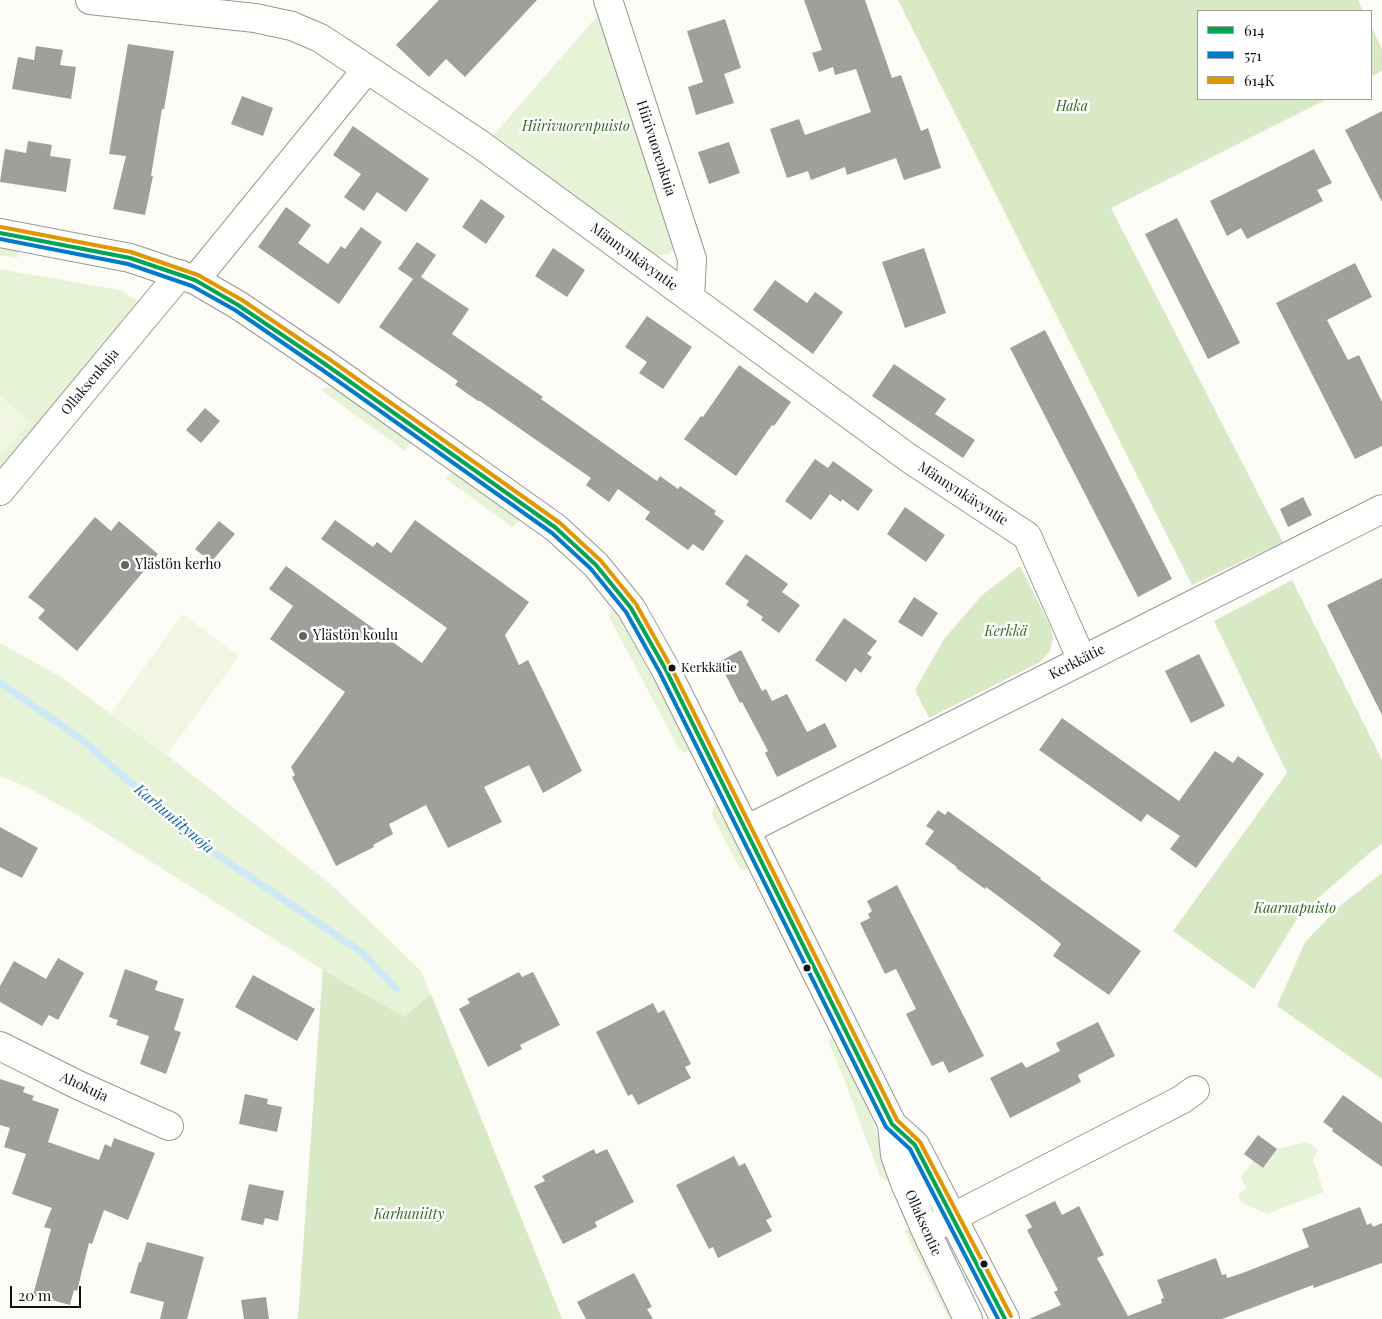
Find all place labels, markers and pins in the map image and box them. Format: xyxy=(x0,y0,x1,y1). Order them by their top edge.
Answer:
place label: Ylästön kerho xyxy=(135,557,221,573)
marker: Ylästön kerho xyxy=(119,559,131,571)
place label: Ylästön koulu xyxy=(313,628,398,644)
marker: Ylästön koulu xyxy=(297,630,309,642)
place label: Kerkkätie xyxy=(681,660,737,676)
marker: Kerkkätie xyxy=(667,663,677,673)
unlabelled marker xyxy=(802,963,812,973)
unlabelled marker xyxy=(979,1259,989,1269)

